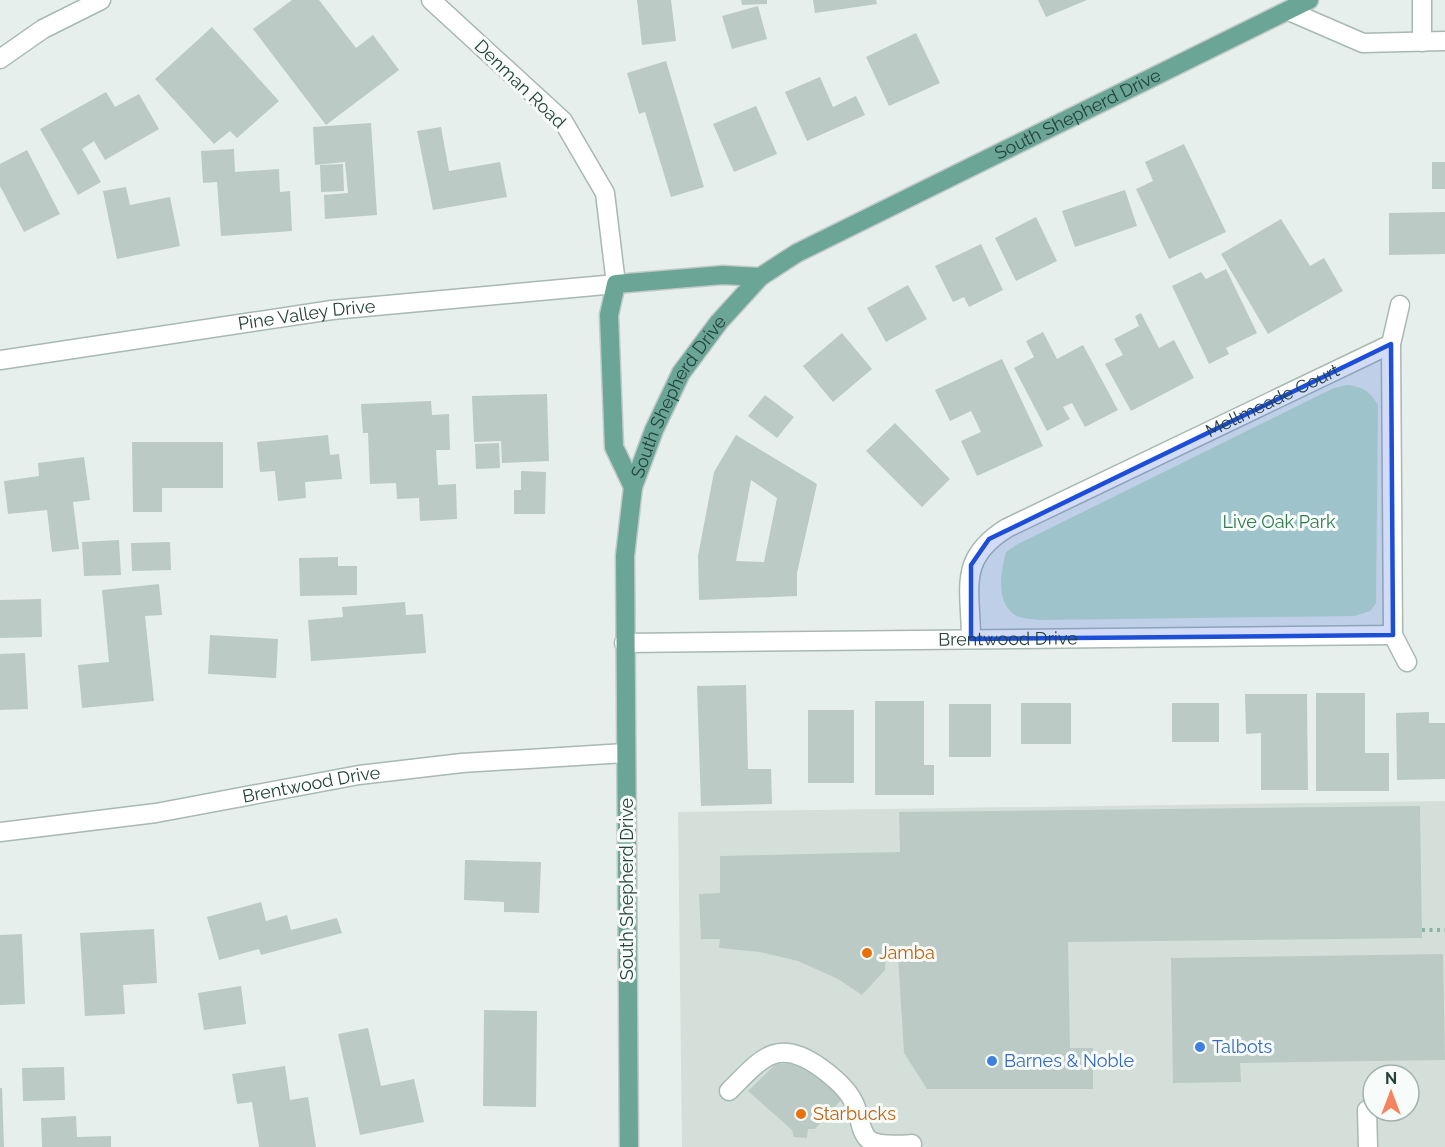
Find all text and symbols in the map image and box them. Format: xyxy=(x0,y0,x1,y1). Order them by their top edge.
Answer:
street label: Denman Road xyxy=(470,35,570,132)
street label: South Shepherd Drive xyxy=(991,64,1164,164)
street label: Pine Valley Drive xyxy=(237,295,377,334)
street label: South Shepherd Drive xyxy=(626,310,730,481)
street label: Mellmeade Court xyxy=(1202,359,1342,441)
park label: Live Oak Park xyxy=(1223,511,1336,532)
street label: Brentwood Drive xyxy=(938,627,1078,650)
street label: Brentwood Drive xyxy=(241,762,382,807)
street label: South Shepherd Drive xyxy=(616,797,637,980)
place label: Jamba xyxy=(879,942,935,963)
marker: Jamba xyxy=(860,946,874,960)
place label: Talbots xyxy=(1212,1036,1273,1057)
marker: Talbots xyxy=(1193,1040,1207,1054)
place label: Barnes & Noble xyxy=(1004,1050,1135,1071)
marker: Barnes & Noble xyxy=(985,1054,999,1068)
north arrow xyxy=(1361,1063,1421,1123)
text: N xyxy=(1385,1069,1397,1088)
place label: Starbucks xyxy=(813,1103,896,1124)
marker: Starbucks xyxy=(794,1107,808,1121)

